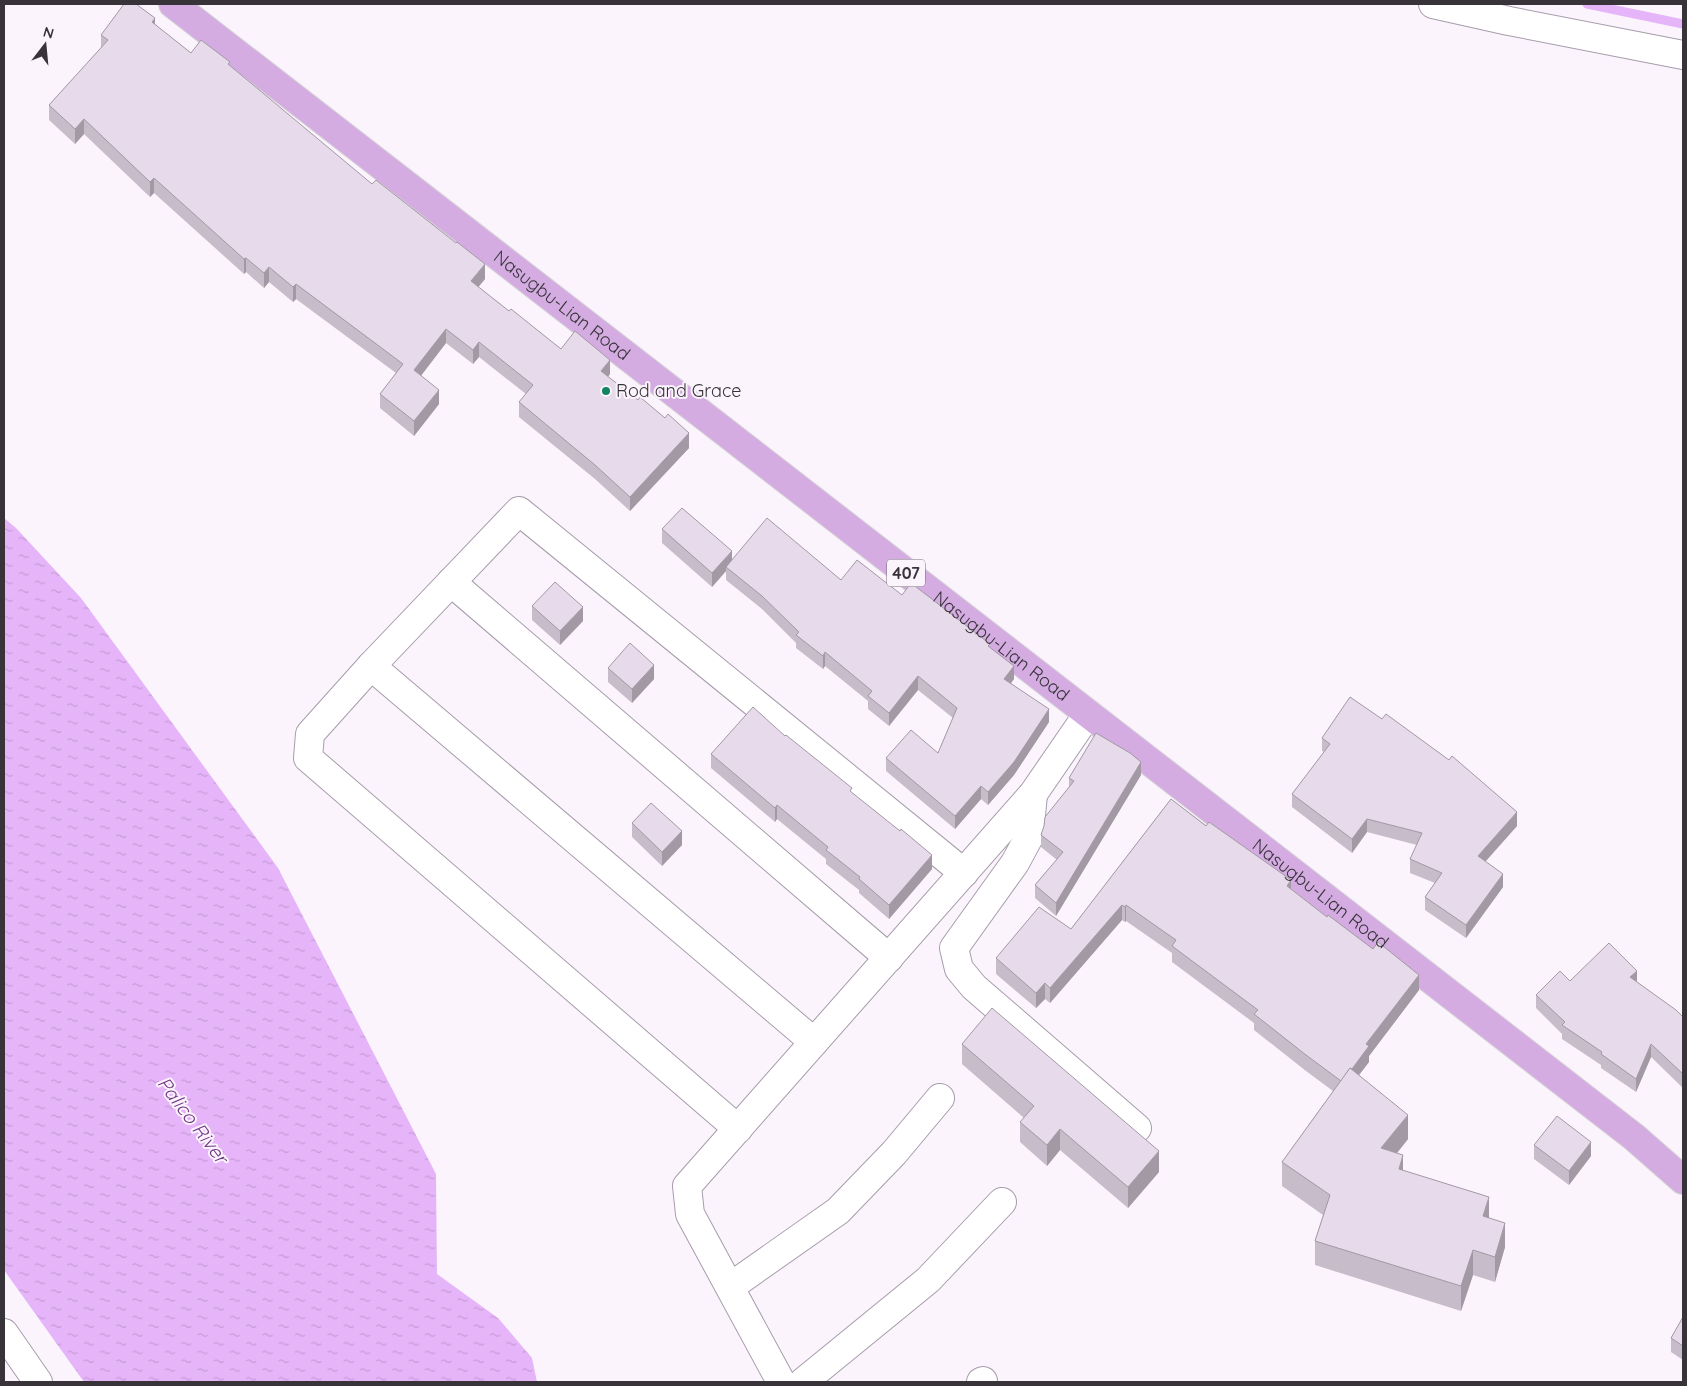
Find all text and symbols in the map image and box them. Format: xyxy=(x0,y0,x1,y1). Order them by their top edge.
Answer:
north arrow xyxy=(20,20,70,70)
text: N xyxy=(41,22,56,43)
street label: Nasugbu-Lian Road xyxy=(489,245,635,365)
place label: Rod and Grace xyxy=(616,379,741,402)
marker: Rod and Grace xyxy=(600,385,612,397)
road number: 407 xyxy=(887,560,925,586)
street label: Nasugbu-Lian Road xyxy=(929,586,1074,706)
street label: Nasugbu-Lian Road xyxy=(1248,833,1393,953)
water label: Palico River xyxy=(153,1072,235,1170)

